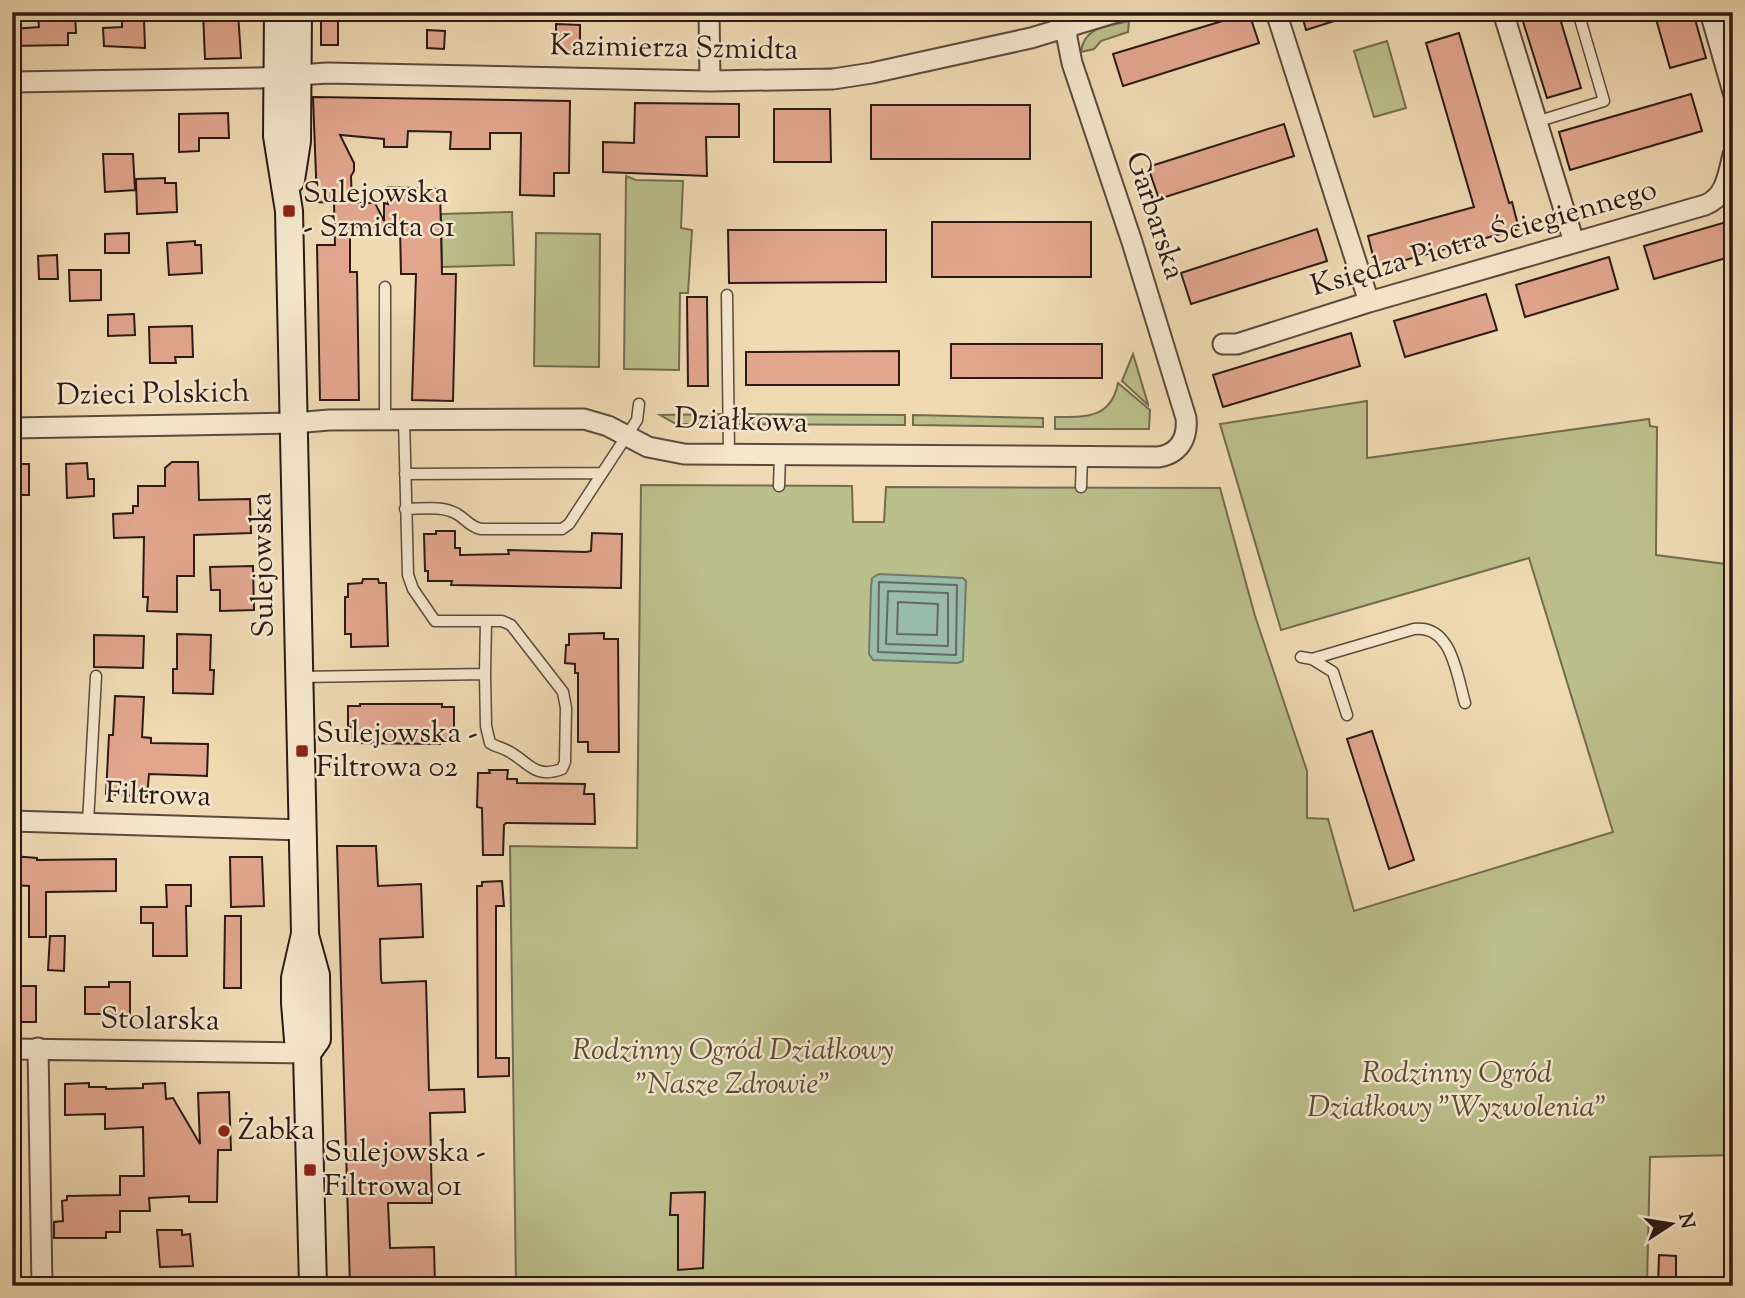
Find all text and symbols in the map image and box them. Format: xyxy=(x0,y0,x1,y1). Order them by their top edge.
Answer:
street label: Kazimierza Szmidta xyxy=(549,25,799,73)
street label: Garbarska xyxy=(1113,147,1195,286)
street label: Księdza Piotra Ściegiennego xyxy=(1306,169,1662,309)
place label: Sulejowska - Szmidta 01 xyxy=(303,173,455,250)
marker: Sulejowska - Szmidta 01 xyxy=(281,203,297,219)
street label: Dzieci Polskich xyxy=(56,372,251,418)
street label: Działkowa xyxy=(673,398,809,446)
street label: Sulejowska xyxy=(241,492,287,638)
place label: Sulejowska - Filtrowa 02 xyxy=(316,713,478,790)
marker: Sulejowska - Filtrowa 02 xyxy=(294,743,310,759)
street label: Filtrowa xyxy=(104,773,212,819)
street label: Stolarska xyxy=(100,998,220,1044)
park label: Rodzinny Ogród Działkowy "Nasze Zdrowie" xyxy=(572,1030,894,1107)
park label: Rodzinny Ogród Działkowy "Wyzwolenia" xyxy=(1307,1053,1607,1130)
place label: Żabka xyxy=(238,1110,315,1153)
marker: Żabka xyxy=(216,1123,232,1139)
place label: Sulejowska - Filtrowa 01 xyxy=(324,1132,486,1209)
marker: Sulejowska - Filtrowa 01 xyxy=(302,1162,318,1178)
north arrow xyxy=(1636,1190,1706,1260)
text: N xyxy=(1670,1211,1700,1231)

